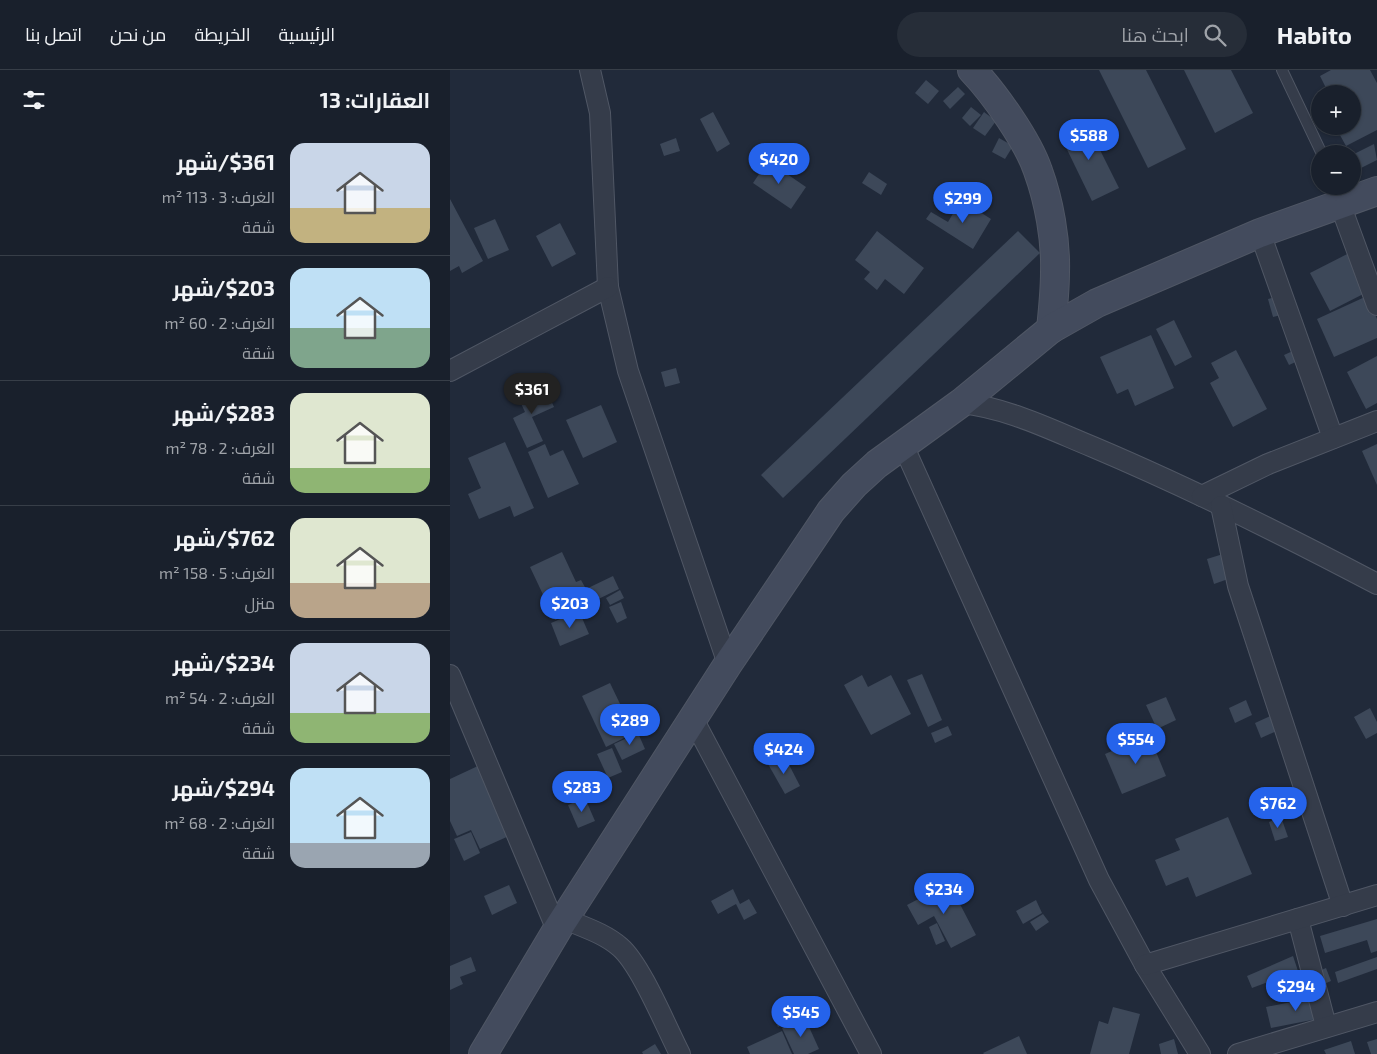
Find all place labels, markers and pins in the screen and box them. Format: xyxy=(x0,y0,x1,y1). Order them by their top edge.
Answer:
pin: $588 xyxy=(1059,118,1119,161)
pin: $420 xyxy=(749,142,809,185)
pin: $299 xyxy=(933,182,993,224)
pin: $361 xyxy=(502,372,562,415)
pin: $203 xyxy=(540,586,600,629)
pin: $289 xyxy=(600,704,660,746)
pin: $554 xyxy=(1106,722,1166,765)
pin: $424 xyxy=(754,732,814,775)
pin: $283 xyxy=(552,770,612,813)
pin: $762 xyxy=(1248,786,1308,829)
pin: $234 xyxy=(914,872,974,915)
pin: $294 xyxy=(1266,970,1326,1012)
pin: $545 xyxy=(771,996,831,1038)

